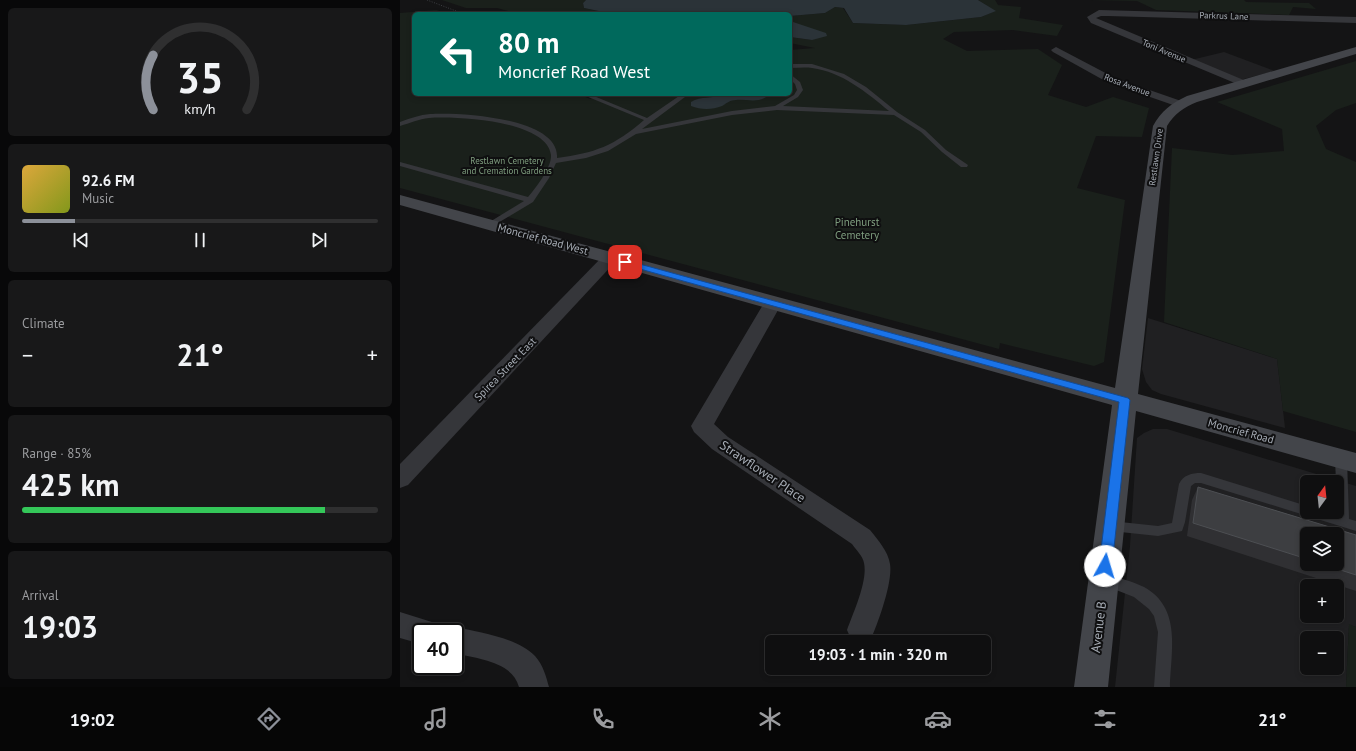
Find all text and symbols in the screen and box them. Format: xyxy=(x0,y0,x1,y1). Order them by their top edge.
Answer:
street label: Parkrus Lane xyxy=(1199,9,1249,22)
text: 80 m xyxy=(498,24,559,61)
icon: left xyxy=(432,28,484,80)
street label: Toni Avenue xyxy=(1141,36,1188,65)
text: 35 xyxy=(176,51,224,104)
text: Moncrief Road West xyxy=(498,60,650,83)
street label: Rosa Avenue xyxy=(1103,71,1152,98)
text: km/h xyxy=(184,98,216,117)
street label: Restlawn Drive xyxy=(1146,127,1165,186)
park label: Restlawn Cemetery and Cremation Gardens xyxy=(462,155,552,176)
text: 92.6 FM xyxy=(82,171,135,190)
text: Music xyxy=(82,190,114,207)
park label: Pinehurst Cemetery xyxy=(835,215,880,242)
street label: Moncrief Road West xyxy=(496,220,590,258)
icon: previous xyxy=(70,229,92,251)
icon: pause xyxy=(189,229,211,251)
icon: next xyxy=(308,229,330,251)
pin xyxy=(608,245,642,279)
icon: arrive xyxy=(614,251,636,273)
text: Climate xyxy=(22,315,65,332)
street label: Spirea Street East xyxy=(471,334,539,404)
text: 21° xyxy=(176,335,224,374)
text: − xyxy=(22,341,33,369)
text: + xyxy=(367,341,378,369)
street label: Moncrief Road xyxy=(1207,415,1276,447)
street label: Strawflower Place xyxy=(717,436,809,506)
text: Range · 85% xyxy=(22,445,91,462)
text: 425 km xyxy=(22,465,120,504)
north arrow xyxy=(1300,475,1344,519)
map controls xyxy=(1300,475,1344,675)
button: layers xyxy=(1300,527,1344,571)
position arrow xyxy=(1084,545,1126,587)
button: + xyxy=(1300,579,1344,623)
text: Arrival xyxy=(22,587,58,604)
street label: Avenue B xyxy=(1087,600,1110,654)
text: 19:03 xyxy=(22,607,98,646)
speed limit sign: 40 xyxy=(412,623,464,675)
button: − xyxy=(1300,631,1344,675)
text: 19:03 · 1 min · 320 m xyxy=(809,645,947,664)
icon: directions xyxy=(255,705,283,733)
icon: music xyxy=(422,705,450,733)
icon: phone xyxy=(589,705,617,733)
icon: climate xyxy=(756,705,784,733)
icon: car xyxy=(924,705,952,733)
icon: filters xyxy=(1091,705,1119,733)
text: 19:02 xyxy=(70,708,115,731)
text: 21° xyxy=(1258,708,1286,731)

